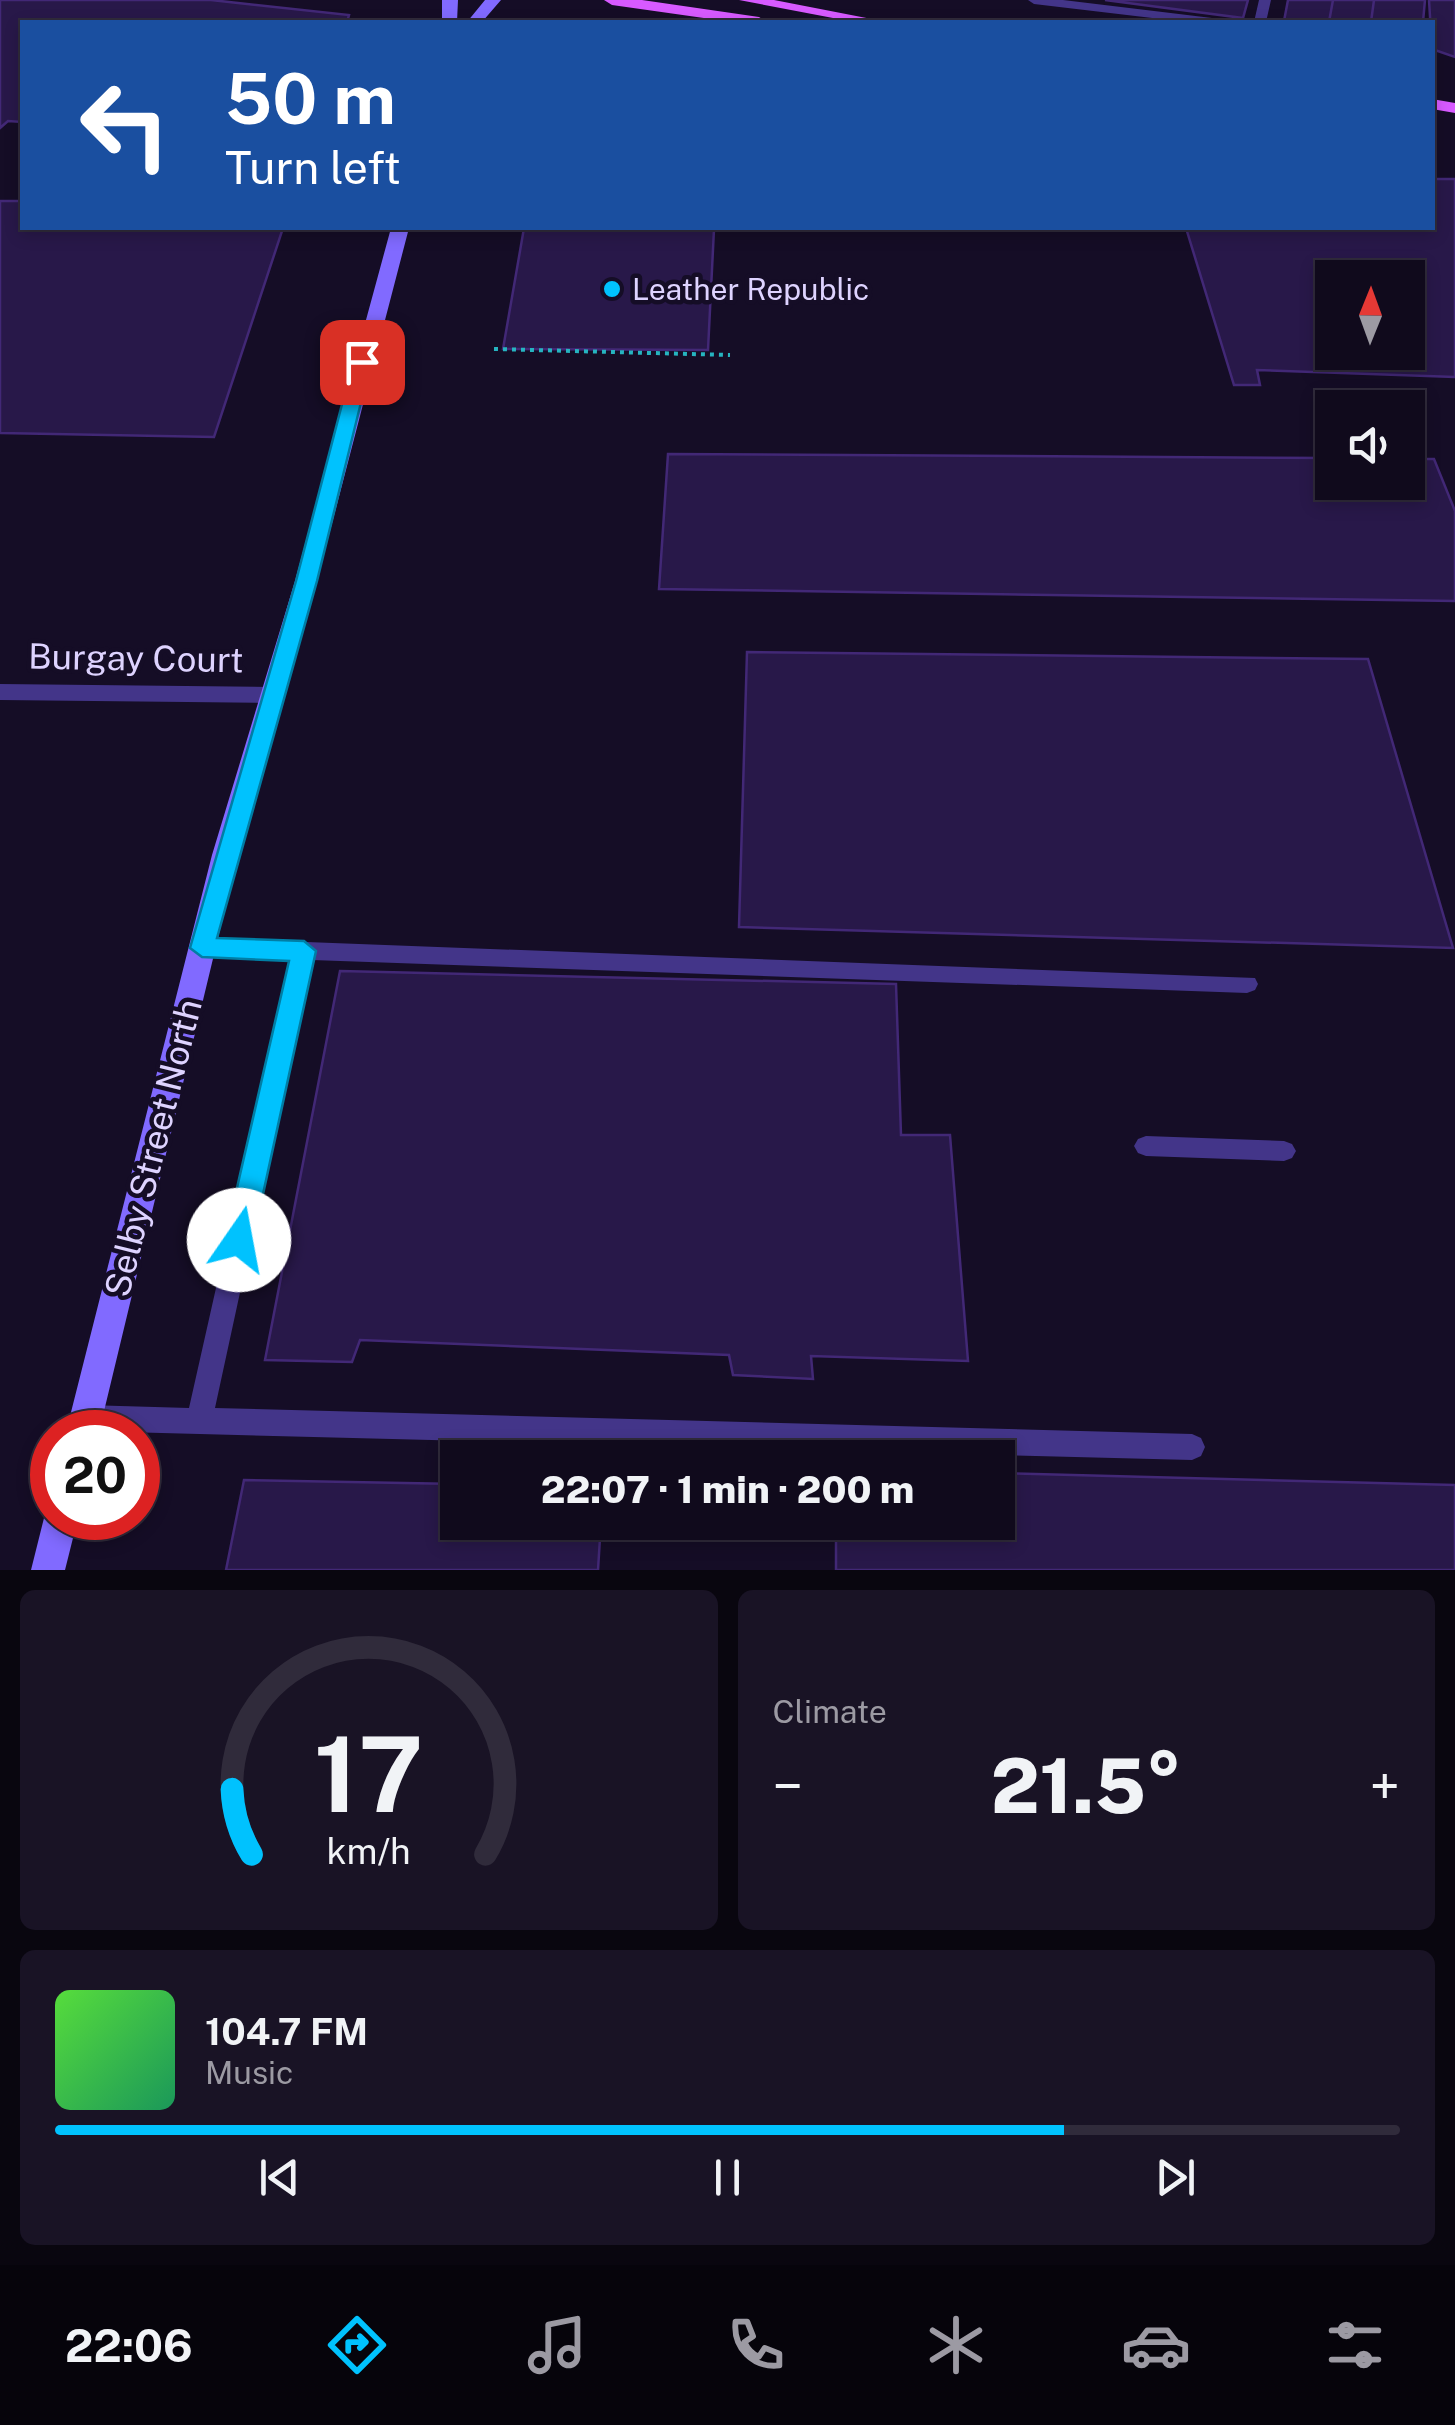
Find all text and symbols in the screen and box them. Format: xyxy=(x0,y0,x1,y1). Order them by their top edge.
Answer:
text: 50 m xyxy=(225,57,396,140)
icon: left xyxy=(60,60,190,190)
text: Turn left xyxy=(225,141,401,194)
north arrow xyxy=(1315,260,1425,370)
map controls xyxy=(1315,260,1425,500)
place label: Leather Republic xyxy=(632,271,869,307)
marker: Leather Republic xyxy=(601,278,623,300)
pin xyxy=(320,320,405,405)
icon: arrive xyxy=(335,335,390,390)
button: sound xyxy=(1315,390,1425,500)
street label: Burgay Court xyxy=(28,636,244,680)
street label: Selby Street North xyxy=(96,995,210,1301)
position arrow xyxy=(187,1188,291,1292)
speed limit sign: 20 xyxy=(30,1410,160,1540)
text: 22:07 · 1 min · 200 m xyxy=(541,1467,914,1512)
text: Climate xyxy=(773,1693,887,1730)
text: 17 xyxy=(314,1713,424,1835)
text: 21.5° xyxy=(991,1742,1182,1830)
text: − xyxy=(773,1754,803,1818)
text: + xyxy=(1370,1754,1400,1818)
text: km/h xyxy=(327,1830,411,1872)
text: 104.7 FM xyxy=(205,2009,368,2054)
text: Music xyxy=(205,2054,293,2091)
icon: previous xyxy=(252,2150,307,2205)
icon: pause xyxy=(700,2150,755,2205)
icon: next xyxy=(1148,2150,1203,2205)
icon: directions xyxy=(322,2310,392,2380)
icon: music xyxy=(522,2310,592,2380)
icon: phone xyxy=(721,2310,791,2380)
icon: climate xyxy=(921,2310,991,2380)
icon: car xyxy=(1121,2310,1191,2380)
icon: filters xyxy=(1320,2310,1390,2380)
text: 22:06 xyxy=(65,2319,193,2372)

